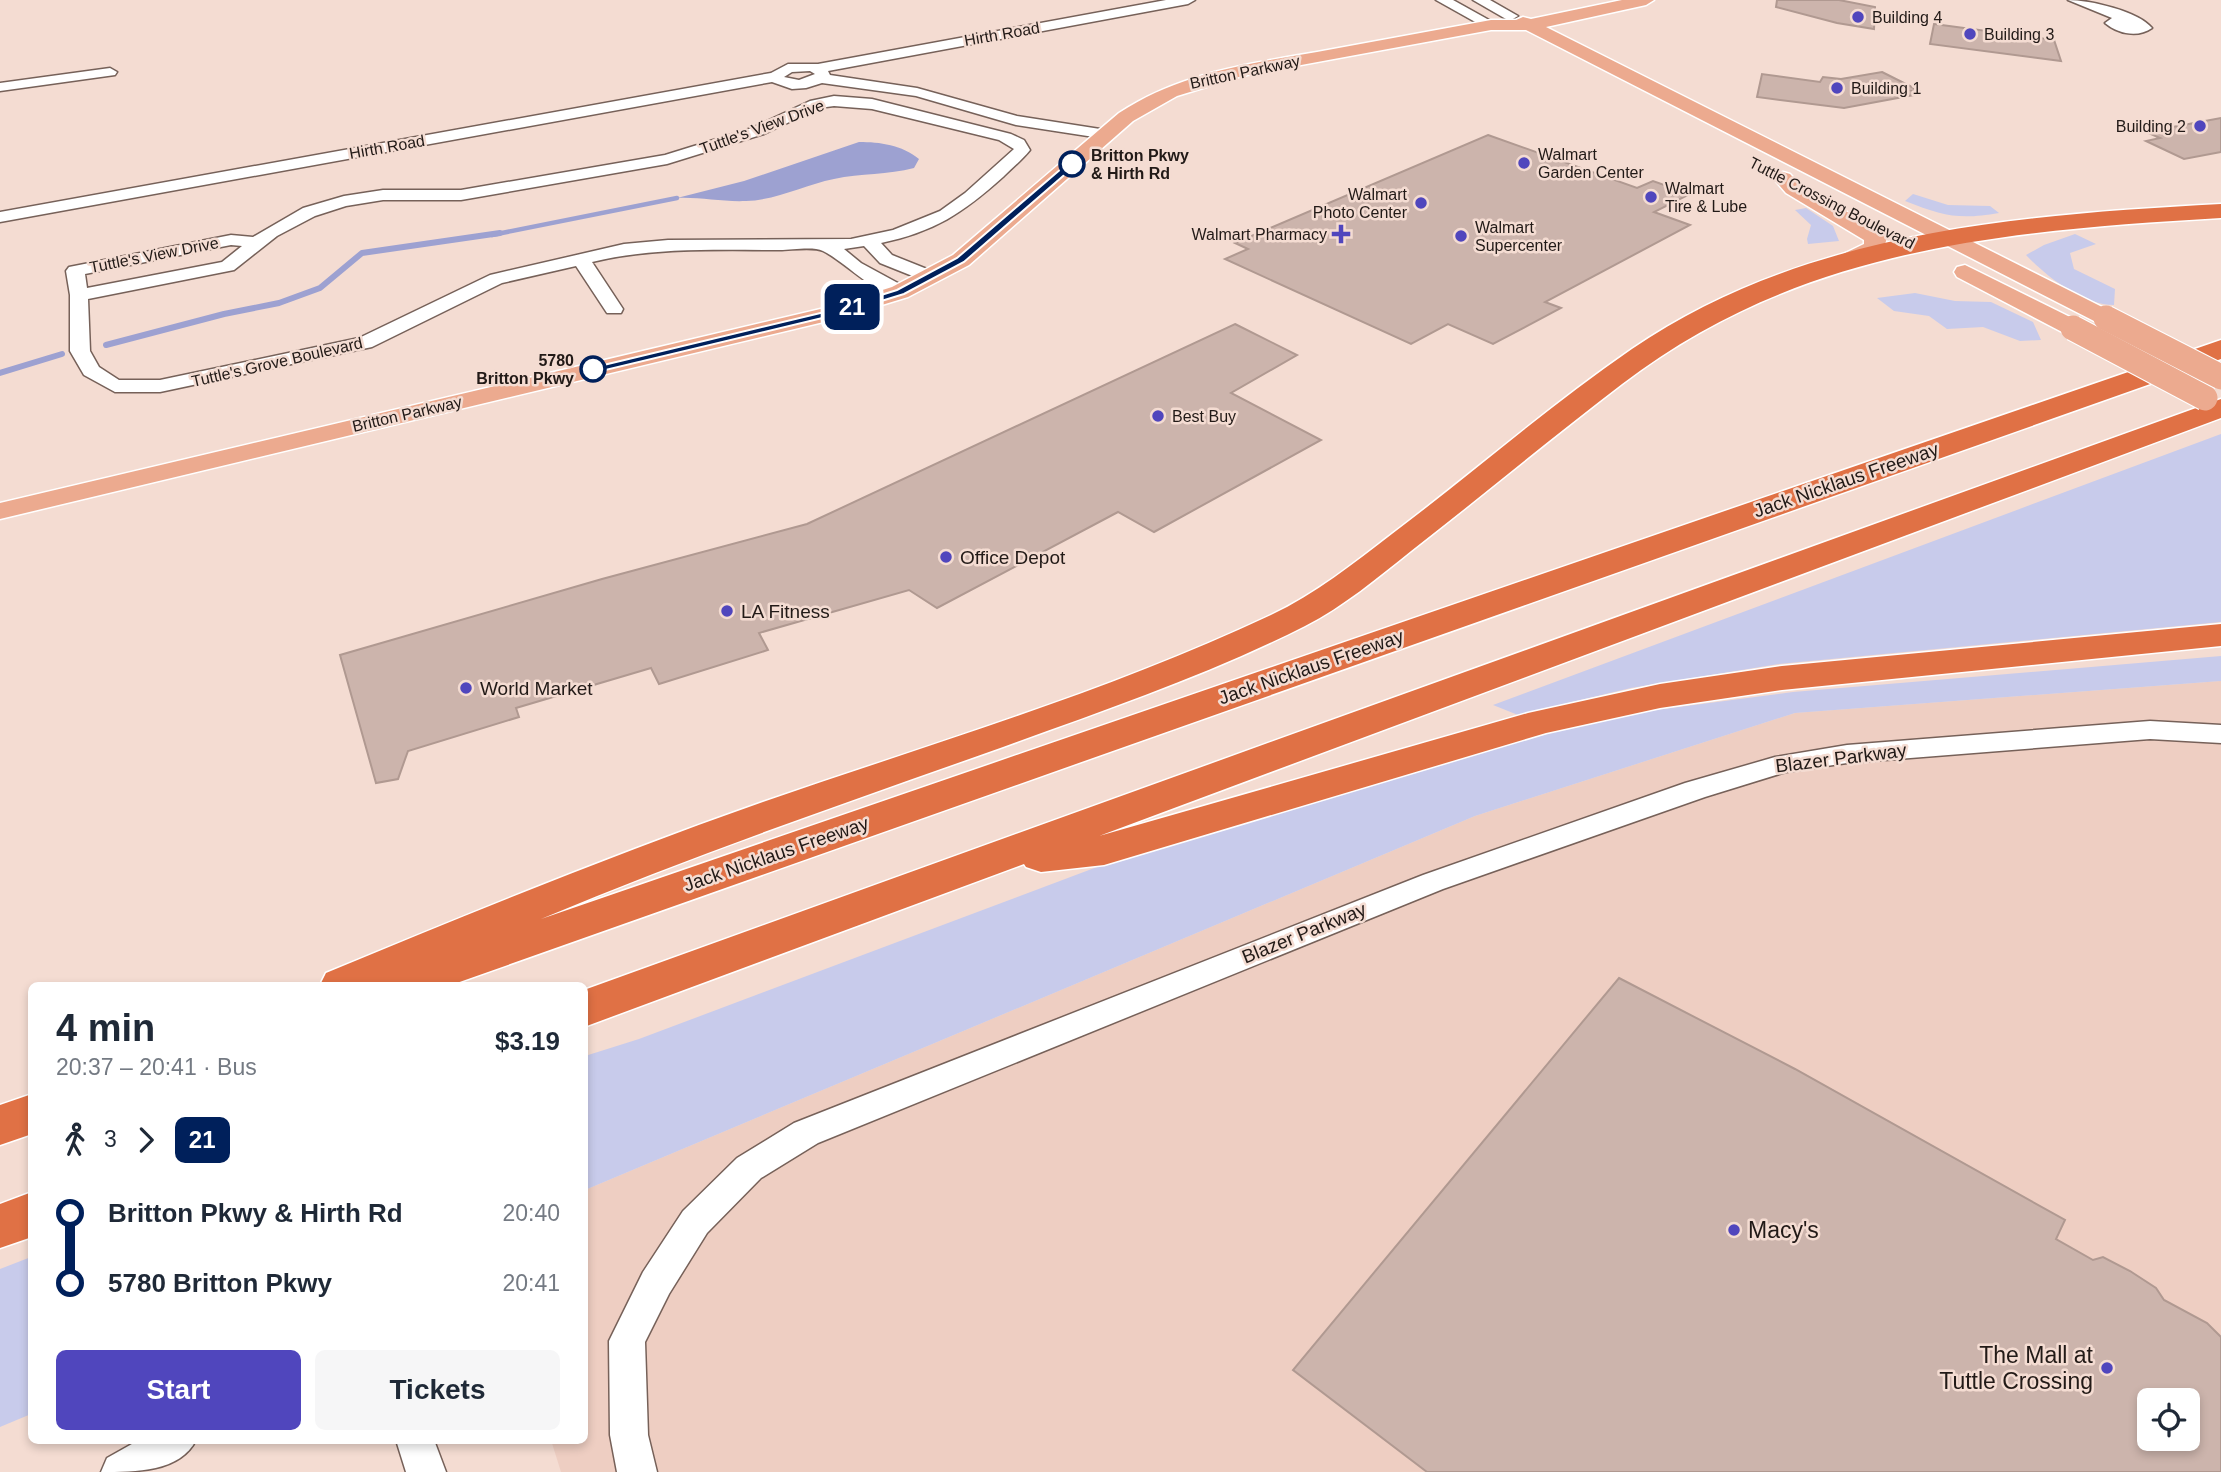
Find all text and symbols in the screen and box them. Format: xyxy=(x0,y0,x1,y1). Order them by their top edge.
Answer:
marker: Building 4 xyxy=(1850,9,1866,25)
place label: Building 4 xyxy=(1872,9,1942,26)
street label: Hirth Road xyxy=(963,19,1041,49)
marker: Building 3 xyxy=(1962,26,1978,42)
place label: Building 3 xyxy=(1984,26,2054,43)
street label: Britton Parkway xyxy=(1188,52,1302,92)
marker: Building 1 xyxy=(1829,80,1845,96)
place label: Building 1 xyxy=(1851,80,1921,97)
street label: Tuttle's View Drive xyxy=(697,97,827,157)
place label: Building 2 xyxy=(2116,118,2186,135)
marker: Building 2 xyxy=(2192,118,2208,134)
street label: Hirth Road xyxy=(348,132,426,162)
place label: Walmart Garden Center xyxy=(1538,146,1645,181)
place label: Britton Pkwy & Hirth Rd xyxy=(1091,147,1189,182)
marker: Britton Pkwy & Hirth Rd xyxy=(1059,151,1085,177)
street label: Tuttle Crossing Boulevard xyxy=(1746,154,1918,252)
marker: Walmart Garden Center xyxy=(1516,155,1532,171)
place label: Walmart Tire & Lube xyxy=(1665,180,1747,215)
place label: Walmart Photo Center xyxy=(1313,186,1408,221)
marker: Walmart Tire & Lube xyxy=(1643,189,1659,205)
marker: Walmart Photo Center xyxy=(1413,195,1429,211)
place label: Walmart Supercenter xyxy=(1475,219,1563,254)
place label: Walmart Pharmacy xyxy=(1192,226,1327,243)
marker: Walmart Pharmacy xyxy=(1333,226,1349,242)
marker: Walmart Supercenter xyxy=(1453,228,1469,244)
street label: Tuttle's View Drive xyxy=(88,234,220,276)
line badge: 21 xyxy=(820,284,884,330)
text: 21 xyxy=(839,293,865,320)
street label: Tuttle's Grove Boulevard xyxy=(190,334,364,390)
place label: 5780 Britton Pkwy xyxy=(476,352,574,387)
marker: 5780 Britton Pkwy xyxy=(580,356,606,382)
street label: Britton Parkway xyxy=(351,393,463,435)
marker: Best Buy xyxy=(1150,408,1166,424)
place label: Best Buy xyxy=(1172,408,1236,425)
street label: Jack Nicklaus Freeway xyxy=(1751,438,1942,522)
place label: Office Depot xyxy=(960,547,1066,568)
marker: Office Depot xyxy=(938,549,954,565)
place label: LA Fitness xyxy=(741,601,830,622)
marker: LA Fitness xyxy=(719,603,735,619)
street label: Jack Nicklaus Freeway xyxy=(1216,625,1407,709)
place label: World Market xyxy=(480,678,593,699)
marker: World Market xyxy=(458,680,474,696)
street label: Blazer Parkway xyxy=(1774,739,1908,776)
street label: Jack Nicklaus Freeway xyxy=(681,812,872,896)
street label: Blazer Parkway xyxy=(1239,898,1370,967)
text: 4 min xyxy=(56,1007,155,1049)
text: $3.19 xyxy=(495,1026,560,1056)
text: 20:37 – 20:41 · Bus xyxy=(56,1054,257,1080)
icon: walk xyxy=(56,1121,94,1159)
icon: forward xyxy=(127,1121,165,1159)
text: 3 xyxy=(104,1126,117,1152)
text: 21 xyxy=(189,1126,216,1153)
text: Britton Pkwy & Hirth Rd xyxy=(108,1198,403,1228)
text: 20:40 xyxy=(502,1200,560,1226)
place label: Macy's xyxy=(1748,1217,1819,1243)
marker: Macy's xyxy=(1726,1222,1742,1238)
text: 5780 Britton Pkwy xyxy=(108,1268,332,1298)
text: 20:41 xyxy=(502,1270,560,1296)
place label: The Mall at Tuttle Crossing xyxy=(1939,1342,2094,1394)
button: Start xyxy=(56,1350,301,1430)
button: Tickets xyxy=(315,1350,560,1430)
marker: The Mall at Tuttle Crossing xyxy=(2099,1360,2115,1376)
map controls xyxy=(2137,1388,2200,1451)
button: locate xyxy=(2137,1388,2200,1451)

